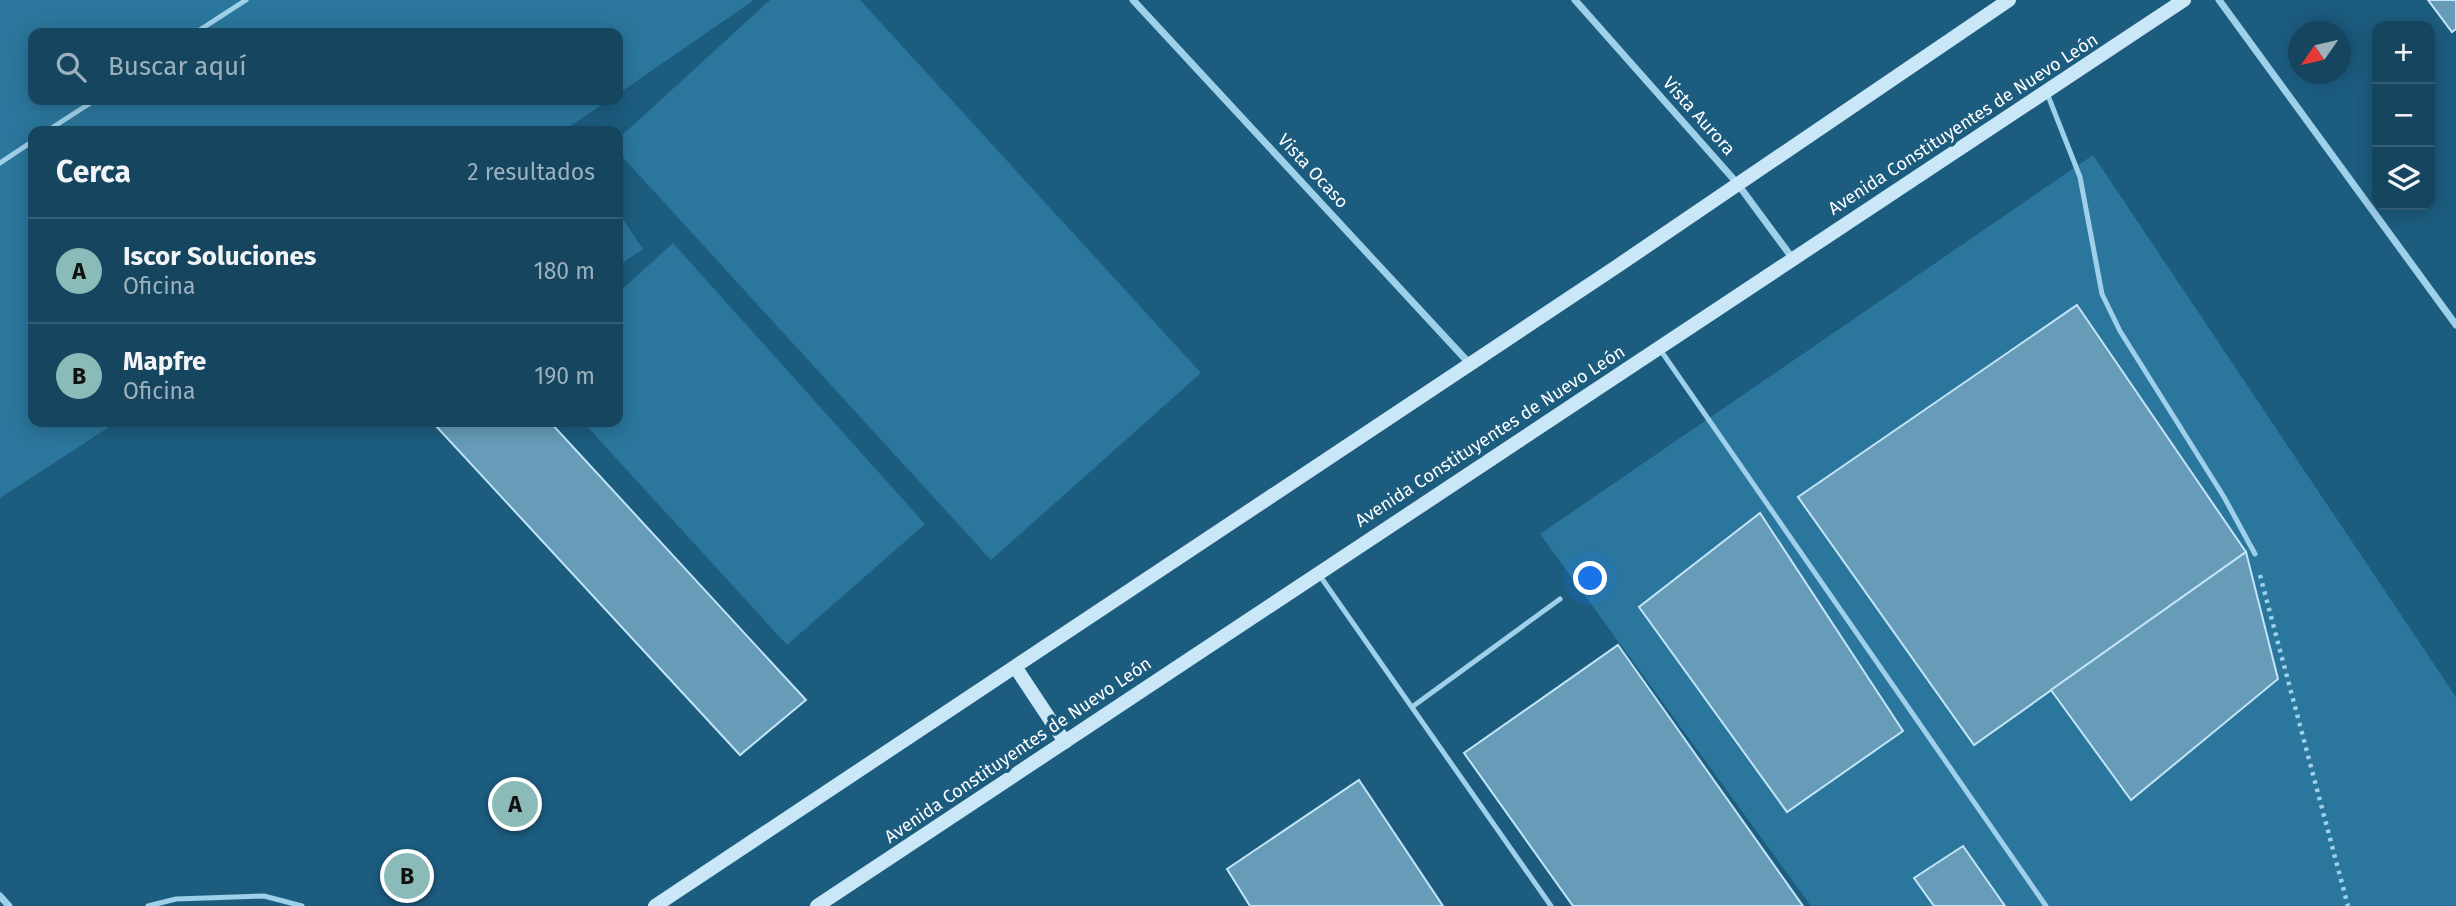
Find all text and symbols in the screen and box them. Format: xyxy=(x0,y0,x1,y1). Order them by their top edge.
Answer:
north arrow xyxy=(2288,21,2351,84)
map controls xyxy=(2372,21,2435,210)
button: + xyxy=(2372,21,2435,84)
search box xyxy=(28,28,623,105)
street label: Avenida Constituyentes de Nuevo León xyxy=(1824,28,2102,220)
icon: search xyxy=(52,48,90,86)
text: Buscar aquí xyxy=(108,51,246,82)
street label: Vista Aurora xyxy=(1658,72,1740,160)
button: − xyxy=(2372,84,2435,147)
street label: Vista Ocaso xyxy=(1273,129,1353,213)
button: layers xyxy=(2372,147,2435,210)
text: Cerca xyxy=(56,154,131,190)
text: 2 resultados xyxy=(467,158,595,186)
text: Iscor Soluciones xyxy=(123,241,316,272)
text: A xyxy=(72,257,86,285)
text: 180 m xyxy=(534,257,595,285)
text: Oficina xyxy=(123,272,196,300)
street label: Avenida Constituyentes de Nuevo León xyxy=(1351,340,1629,532)
text: Mapfre xyxy=(123,346,206,377)
text: B xyxy=(72,362,86,390)
text: 190 m xyxy=(534,362,595,390)
text: Oficina xyxy=(123,377,196,405)
your location xyxy=(1573,561,1607,595)
street label: Avenida Constituyentes de Nuevo León xyxy=(880,652,1156,848)
pin: A xyxy=(492,778,538,830)
pin: B xyxy=(384,850,430,902)

